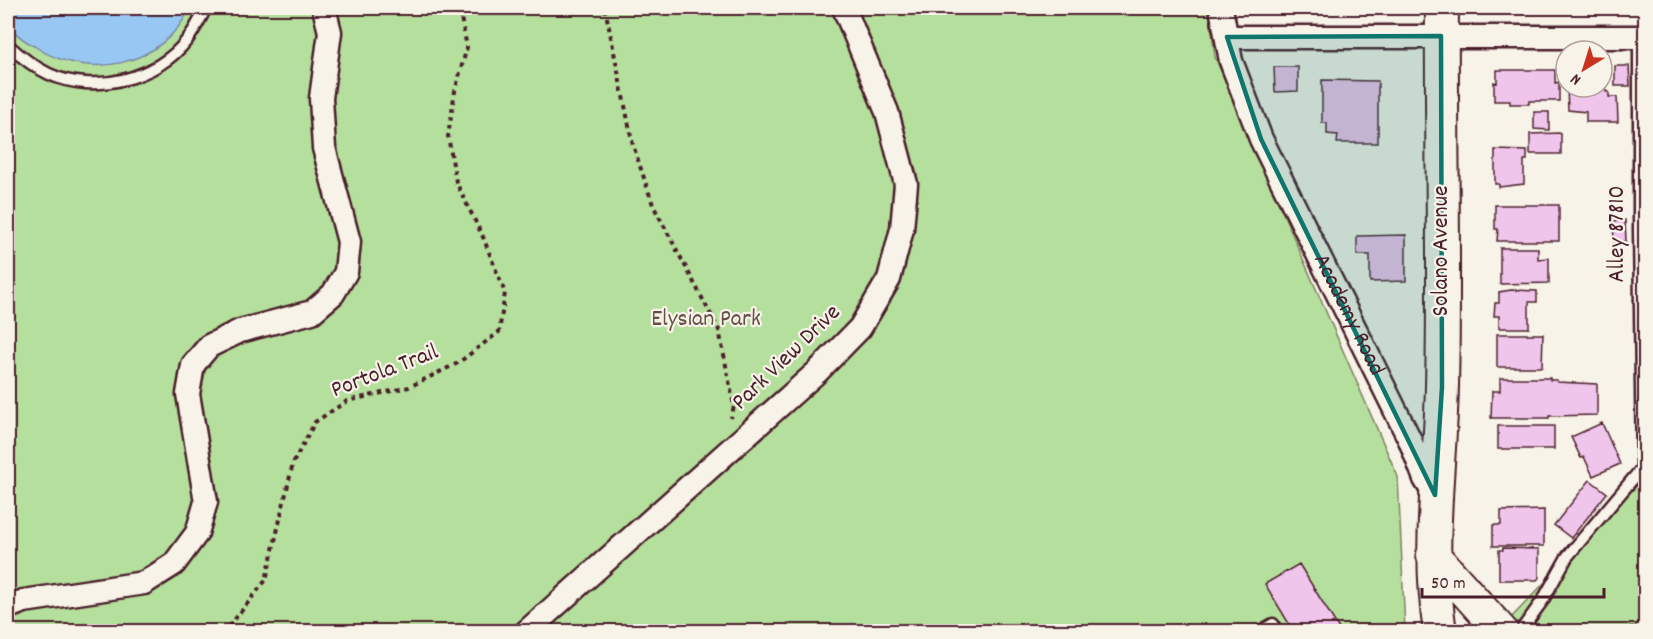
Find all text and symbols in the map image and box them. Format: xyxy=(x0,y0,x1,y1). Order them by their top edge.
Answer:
north arrow xyxy=(1554,39,1614,99)
text: N xyxy=(1566,67,1586,90)
street label: Solano Avenue xyxy=(1425,185,1459,317)
street label: Alley 87810 xyxy=(1601,185,1635,283)
street label: Academy Road xyxy=(1304,248,1393,382)
street label: Park View Drive xyxy=(725,297,849,419)
park label: Elysian Park xyxy=(651,303,761,337)
street label: Portola Trail xyxy=(326,336,444,408)
scale bar xyxy=(1422,561,1604,599)
text: 50 m xyxy=(1431,572,1466,597)

